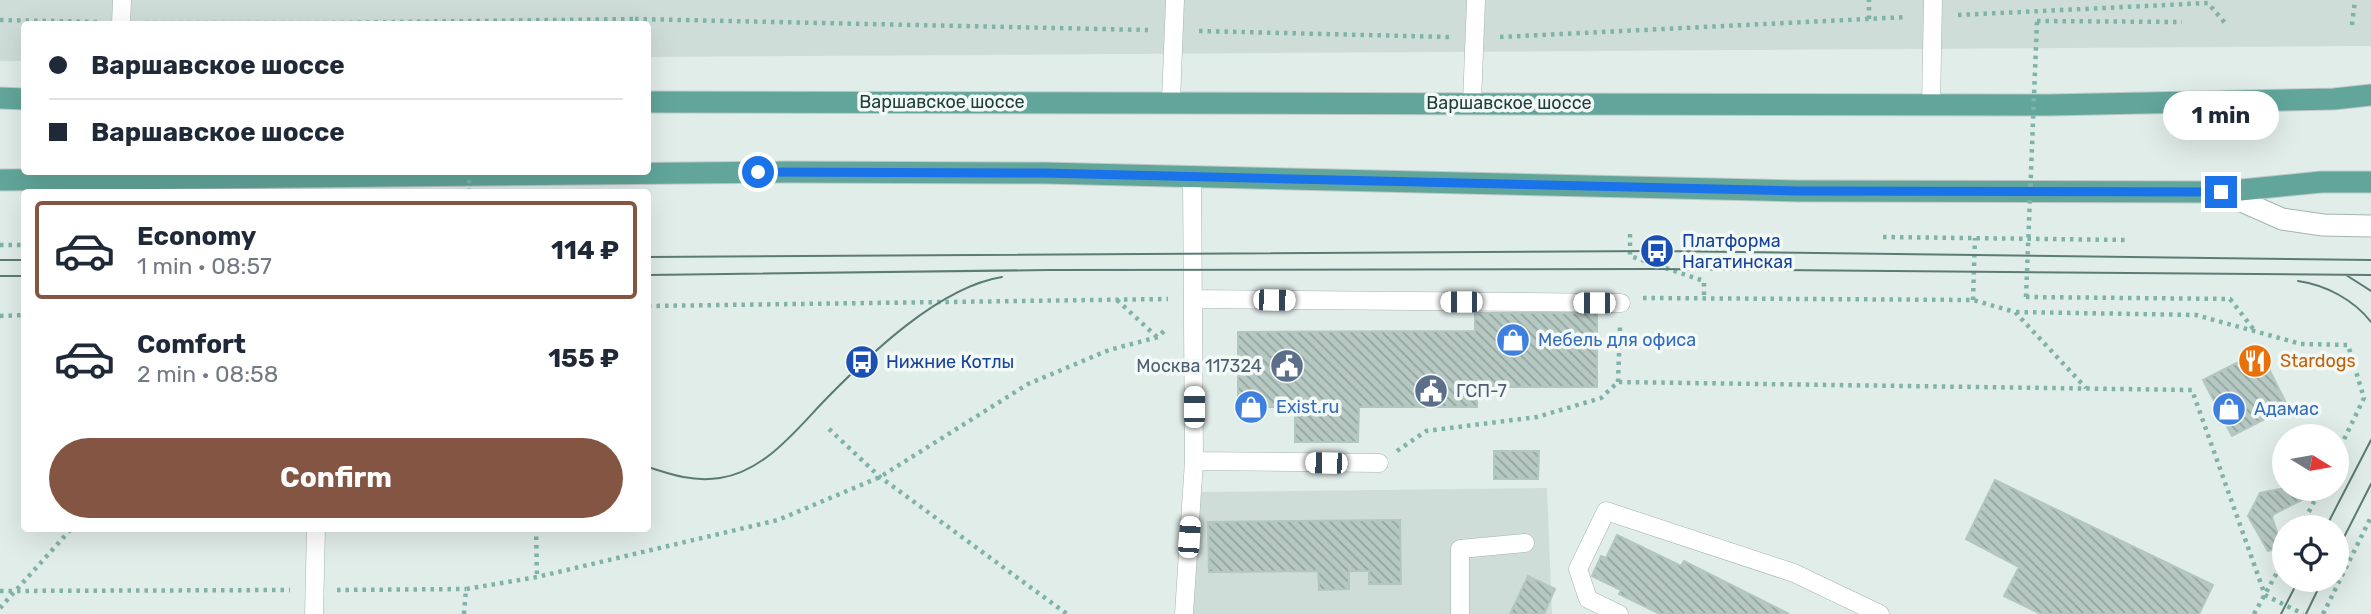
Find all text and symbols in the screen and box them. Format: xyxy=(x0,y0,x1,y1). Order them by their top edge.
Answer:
text: Варшавское шоссе xyxy=(91,50,345,81)
callout: 1 min xyxy=(2163,90,2279,140)
street label: Варшавское шоссе xyxy=(859,91,1025,113)
street label: Варшавское шоссе xyxy=(1426,92,1592,114)
text: 1 min xyxy=(2192,101,2250,129)
text: Варшавское шоссе xyxy=(91,117,345,148)
route start xyxy=(742,156,774,188)
route end xyxy=(2205,176,2237,208)
icon: car xyxy=(53,219,116,282)
text: Economy xyxy=(137,221,256,252)
place label: Платформа Нагатинская xyxy=(1682,230,1793,273)
bus stop icon: Платформа Нагатинская xyxy=(1638,232,1676,270)
text: 114 ₽ xyxy=(551,235,619,266)
text: 1 min · 08:57 xyxy=(137,252,272,280)
car xyxy=(1253,289,1296,311)
car xyxy=(1441,292,1483,313)
car xyxy=(1574,293,1616,314)
shop icon: Мебель для офиса xyxy=(1494,321,1532,359)
icon: car xyxy=(53,327,116,390)
text: Comfort xyxy=(137,329,246,360)
place label: Мебель для офиса xyxy=(1538,329,1696,351)
restaurant icon: Stardogs xyxy=(2236,342,2274,380)
text: 155 ₽ xyxy=(548,343,619,374)
bus stop icon: Нижние Котлы xyxy=(843,343,881,381)
public building icon: Москва 117324 xyxy=(1268,347,1306,385)
place label: Stardogs xyxy=(2280,350,2356,372)
place label: Нижние Котлы xyxy=(886,351,1014,373)
place label: Москва 117324 xyxy=(1136,355,1262,377)
text: 2 min · 08:58 xyxy=(137,360,278,388)
public building icon: ГСП-7 xyxy=(1412,372,1450,410)
place label: ГСП-7 xyxy=(1456,380,1507,402)
car xyxy=(1184,386,1205,428)
shop icon: Exist.ru xyxy=(1232,388,1270,426)
shop icon: Адамас xyxy=(2210,390,2248,428)
place label: Exist.ru xyxy=(1276,396,1339,418)
place label: Адамас xyxy=(2254,398,2319,420)
north arrow xyxy=(2272,424,2348,500)
map controls xyxy=(2272,424,2349,592)
button: Confirm xyxy=(49,438,623,518)
car xyxy=(1305,452,1348,474)
car xyxy=(1178,515,1201,559)
button: locate xyxy=(2272,515,2349,592)

